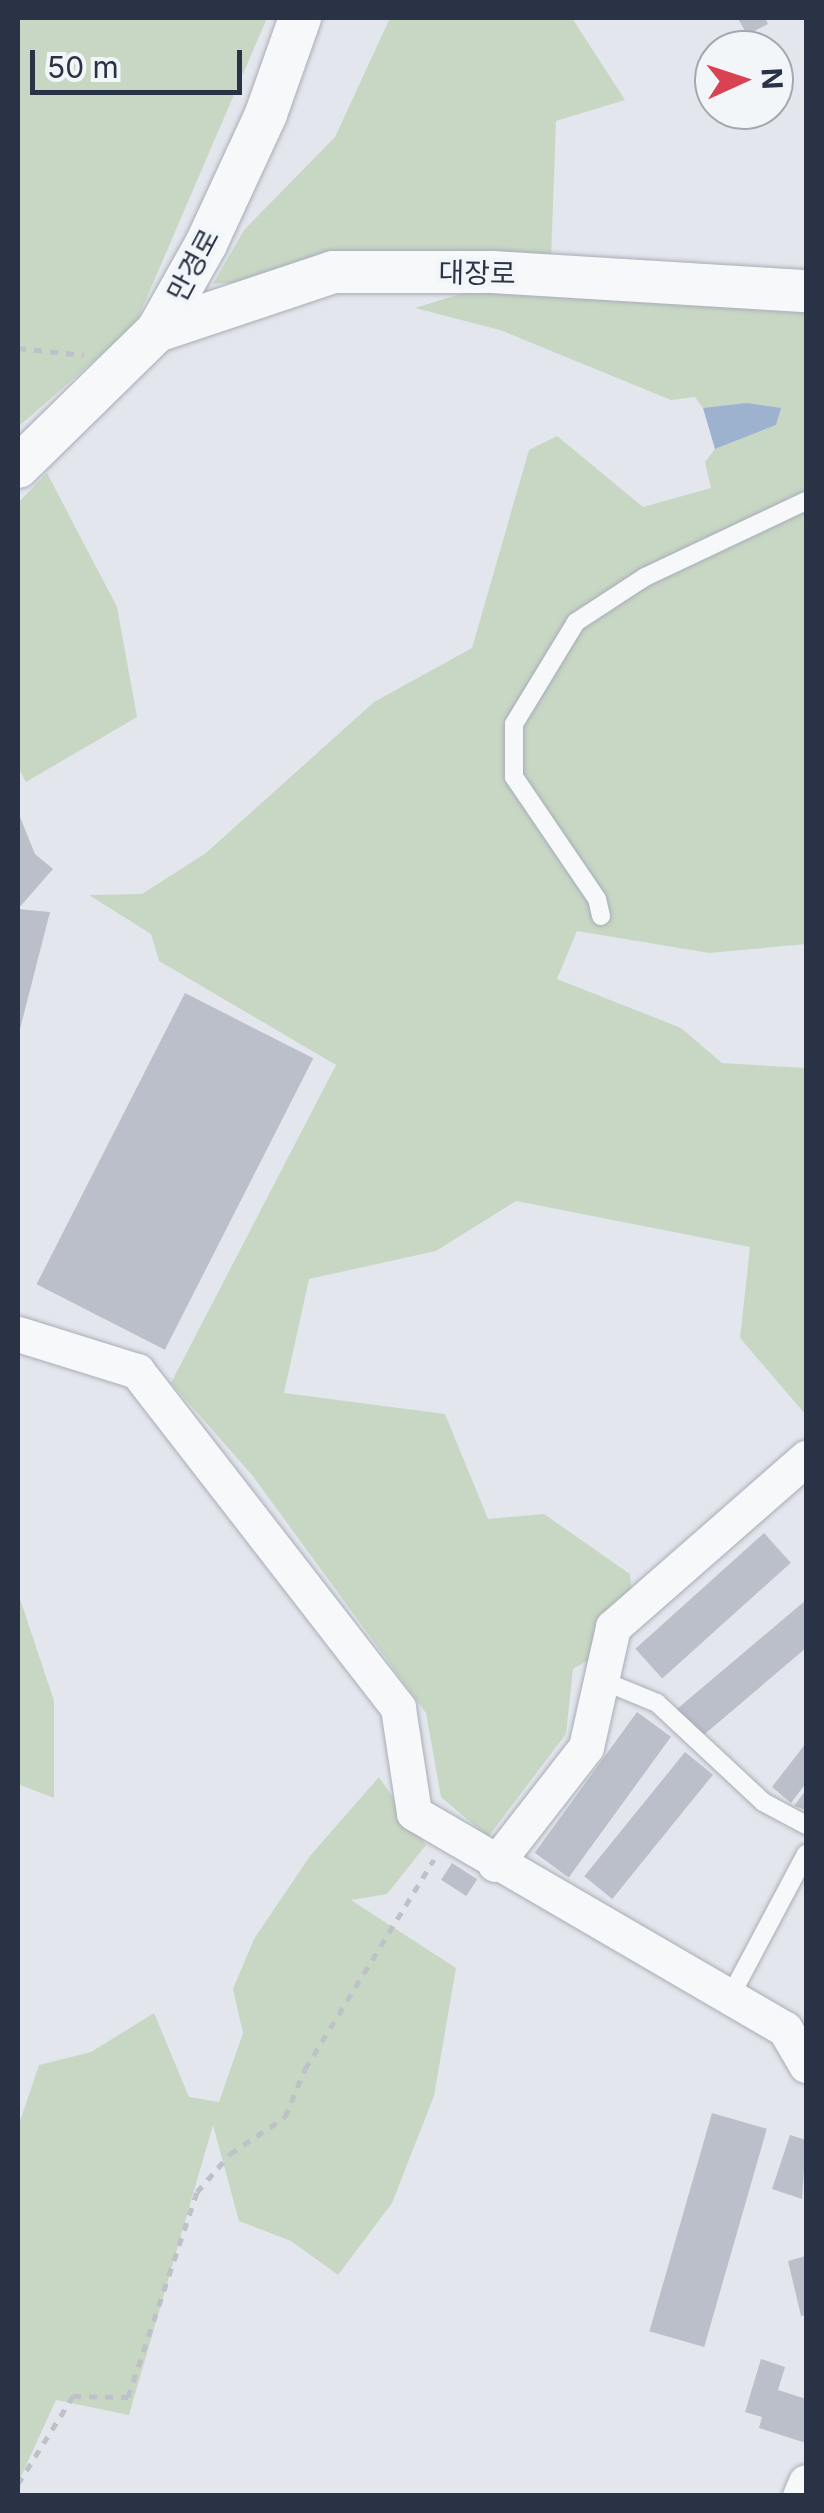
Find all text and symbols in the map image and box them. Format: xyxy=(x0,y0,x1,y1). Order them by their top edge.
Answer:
scale bar xyxy=(35,30,248,92)
north arrow xyxy=(694,30,794,130)
text: 50 m xyxy=(47,49,119,85)
text: N xyxy=(754,67,789,90)
street label: 만경로 xyxy=(160,223,226,307)
street label: 대장로 xyxy=(438,256,516,290)

